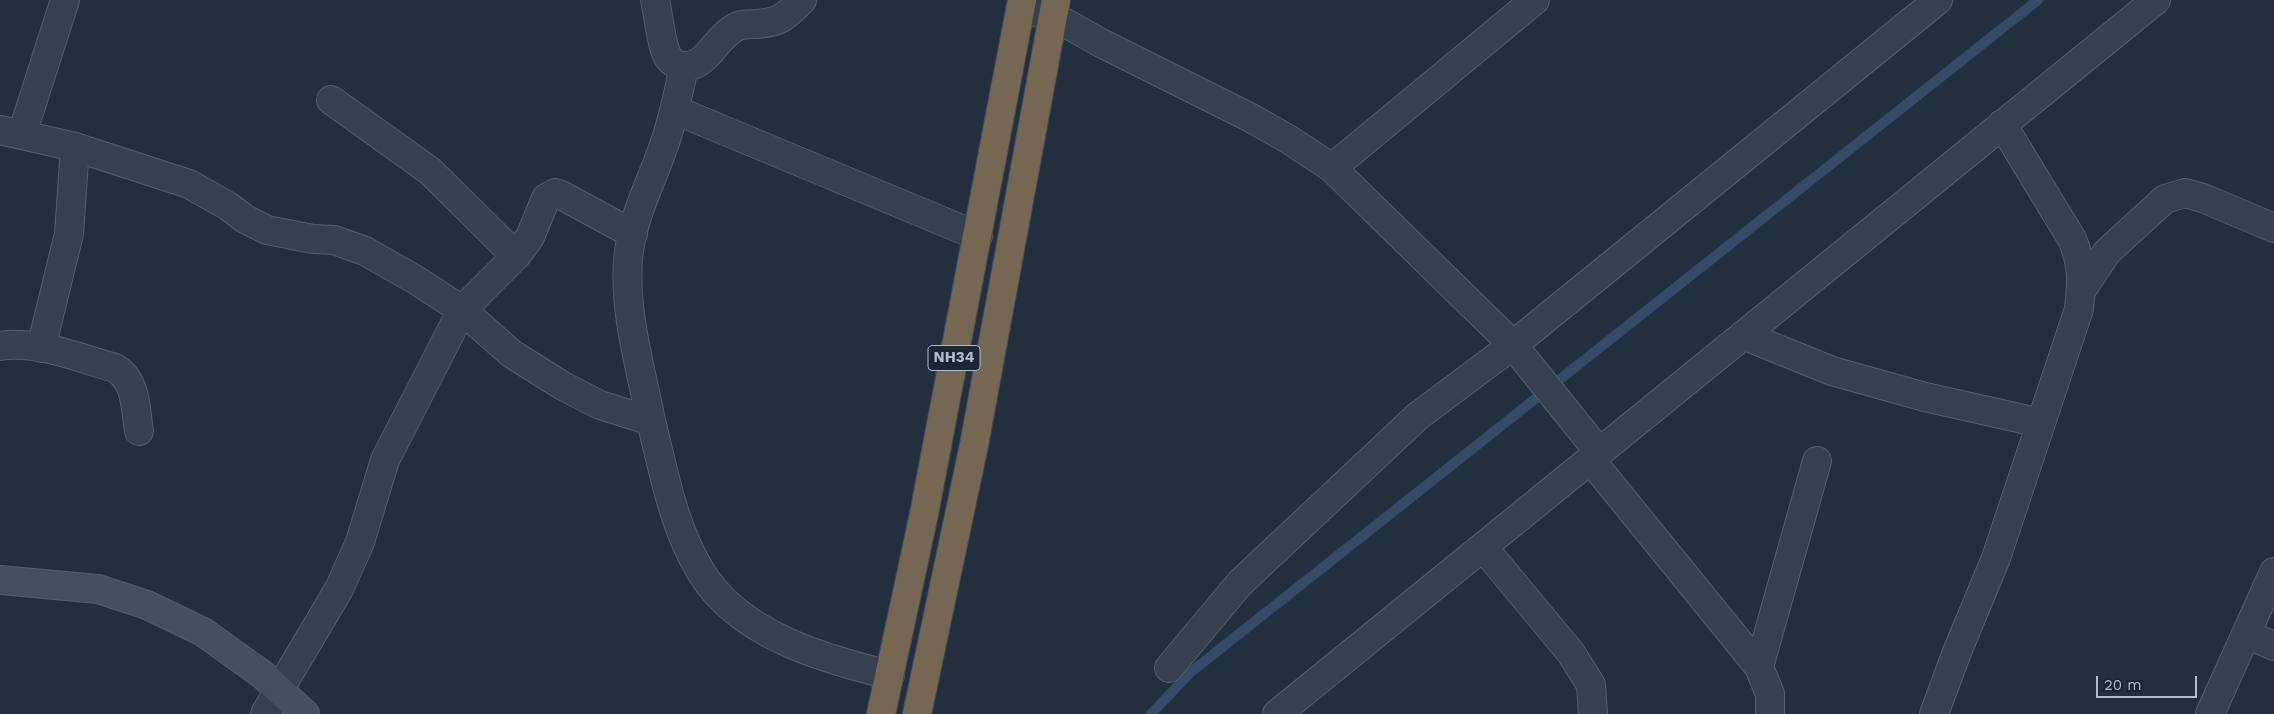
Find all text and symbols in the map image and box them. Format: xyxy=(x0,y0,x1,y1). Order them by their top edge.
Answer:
road number: NH34 xyxy=(928,346,980,370)
scale bar xyxy=(2099,666,2200,698)
text: 20 m xyxy=(2104,676,2142,694)

